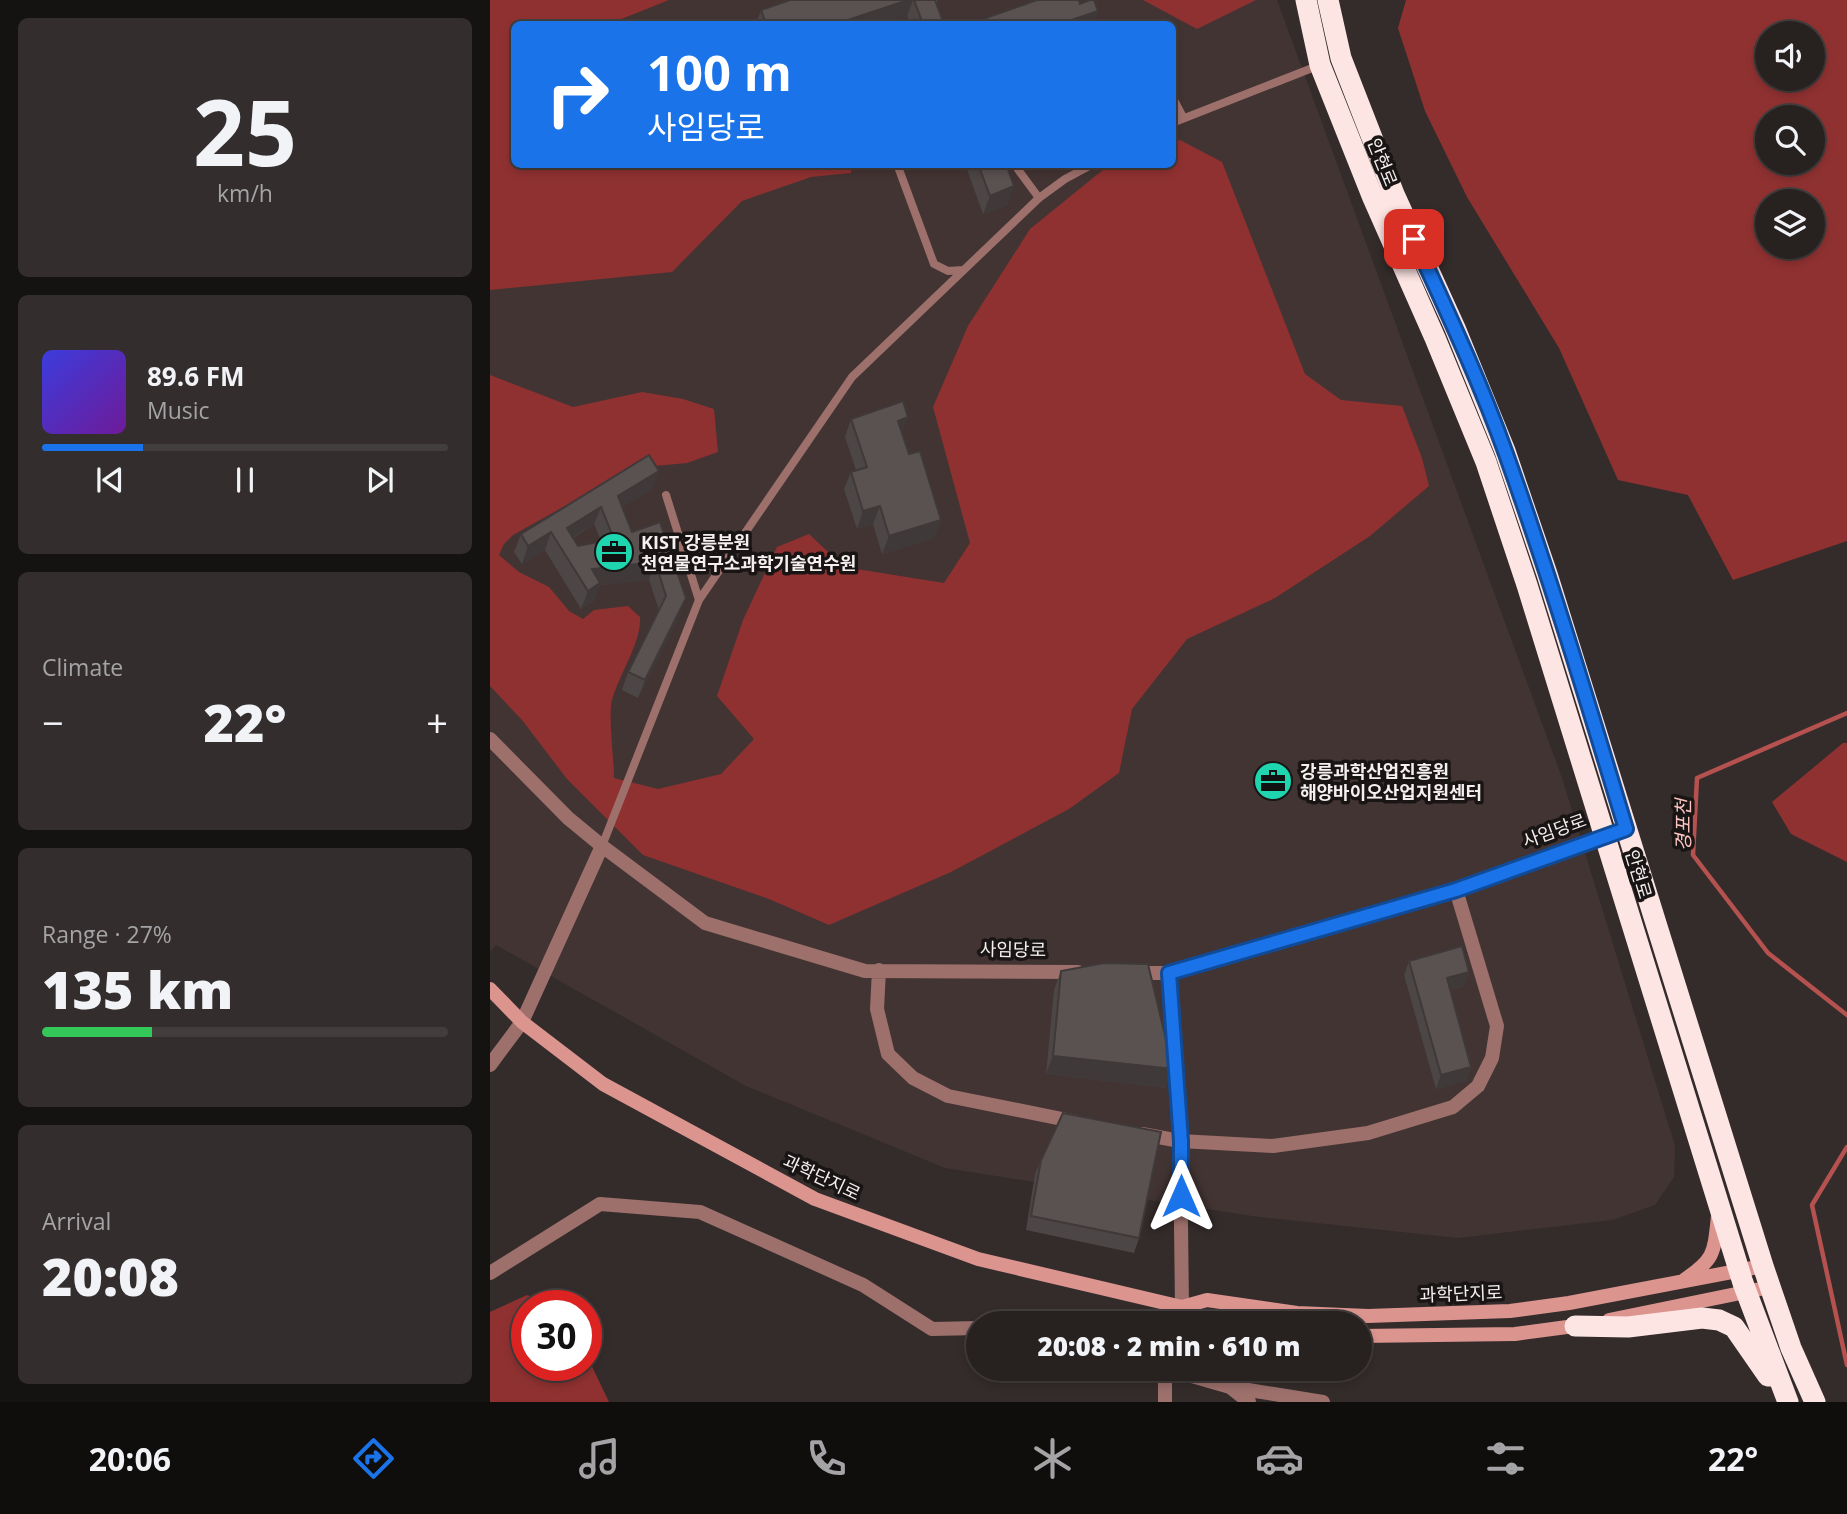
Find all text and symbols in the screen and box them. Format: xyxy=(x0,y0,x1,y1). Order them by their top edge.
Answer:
map controls xyxy=(1755,21,1825,259)
button: sound xyxy=(1755,21,1825,91)
text: 100 m xyxy=(647,39,792,105)
icon: right xyxy=(532,49,623,140)
text: 25 xyxy=(193,69,297,193)
text: 사임당로 xyxy=(647,105,765,148)
button: search xyxy=(1755,105,1825,175)
street label: 안현로 xyxy=(1363,134,1403,190)
text: km/h xyxy=(217,177,273,209)
button: layers xyxy=(1755,189,1825,259)
pin xyxy=(1384,209,1444,269)
icon: arrive xyxy=(1395,220,1433,258)
text: 89.6 FM xyxy=(147,358,245,394)
text: Music xyxy=(147,394,210,426)
icon: previous xyxy=(91,461,129,499)
icon: pause xyxy=(226,461,264,499)
icon: next xyxy=(361,461,399,499)
place label: KIST 강릉분원 천연물연구소과학기술연수원 xyxy=(641,530,856,575)
office icon: KIST 강릉분원 천연물연구소과학기술연수원 xyxy=(593,531,635,573)
text: Climate xyxy=(42,651,123,683)
text: 22° xyxy=(204,686,286,757)
text: − xyxy=(42,696,64,748)
text: + xyxy=(426,696,448,748)
place label: 강릉과학산업진흥원 해양바이오산업지원센터 xyxy=(1300,759,1482,804)
office icon: 강릉과학산업진흥원 해양바이오산업지원센터 xyxy=(1252,760,1294,802)
water label: 경포천 xyxy=(1670,797,1696,851)
street label: 사임당로 xyxy=(1519,807,1589,853)
street label: 안현로 xyxy=(1620,847,1658,901)
text: Range · 27% xyxy=(42,918,172,950)
street label: 사임당로 xyxy=(980,936,1046,962)
text: 135 km xyxy=(42,953,233,1024)
street label: 과학단지로 xyxy=(779,1149,865,1205)
position arrow xyxy=(1144,1159,1218,1233)
text: Arrival xyxy=(42,1205,111,1237)
text: 20:08 xyxy=(42,1240,179,1311)
street label: 과학단지로 xyxy=(1419,1280,1503,1306)
speed limit sign: 30 xyxy=(511,1290,602,1381)
text: 20:08 · 2 min · 610 m xyxy=(1038,1328,1300,1364)
icon: directions xyxy=(349,1434,398,1483)
icon: music xyxy=(575,1434,624,1483)
icon: phone xyxy=(802,1434,851,1483)
icon: climate xyxy=(1028,1434,1077,1483)
icon: car xyxy=(1255,1434,1304,1483)
icon: filters xyxy=(1481,1434,1530,1483)
text: 20:06 xyxy=(89,1437,171,1480)
text: 22° xyxy=(1708,1437,1758,1480)

